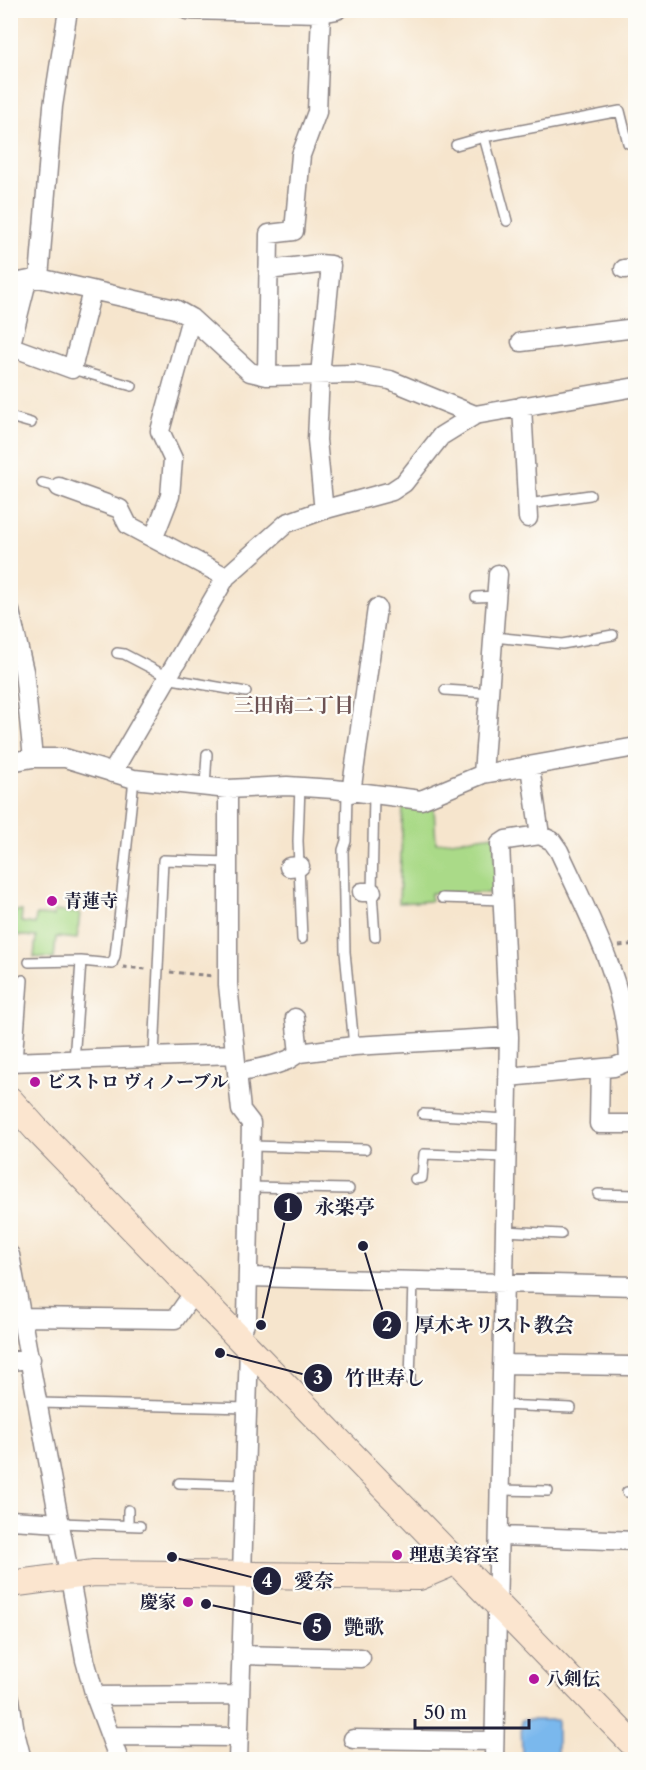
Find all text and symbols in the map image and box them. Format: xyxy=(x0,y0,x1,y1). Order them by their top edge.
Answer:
district label: 三田南二丁目 xyxy=(234,693,354,717)
place label: 青蓮寺 xyxy=(64,890,118,912)
marker: 青蓮寺 xyxy=(45,894,59,908)
place label: ビストロ ヴィノーブル xyxy=(47,1071,228,1093)
marker: ビストロ ヴィノーブル xyxy=(28,1075,42,1089)
callout: 永楽亭 xyxy=(273,1188,387,1226)
text: 永楽亭 xyxy=(315,1195,375,1219)
text: 1 xyxy=(284,1196,292,1218)
callout: 厚木キリスト教会 xyxy=(372,1306,586,1344)
text: 厚木キリスト教会 xyxy=(414,1313,574,1337)
text: 2 xyxy=(382,1314,392,1336)
callout: 竹世寿し xyxy=(303,1359,437,1397)
text: 竹世寿し xyxy=(345,1366,425,1390)
text: 3 xyxy=(313,1367,323,1389)
place label: 理恵美容室 xyxy=(409,1544,499,1566)
marker: 理恵美容室 xyxy=(390,1548,404,1562)
callout: 愛奈 xyxy=(252,1562,346,1600)
text: 愛奈 xyxy=(294,1569,334,1593)
text: 4 xyxy=(262,1570,272,1592)
place label: 慶家 xyxy=(140,1591,176,1613)
marker: 慶家 xyxy=(181,1595,195,1609)
callout: 艶歌 xyxy=(302,1608,396,1646)
text: 艶歌 xyxy=(344,1615,384,1639)
text: 5 xyxy=(312,1616,322,1638)
place label: 八剣伝 xyxy=(546,1668,600,1690)
marker: 八剣伝 xyxy=(527,1672,541,1686)
scale bar xyxy=(415,1692,529,1730)
text: 50 m xyxy=(424,1702,467,1724)

